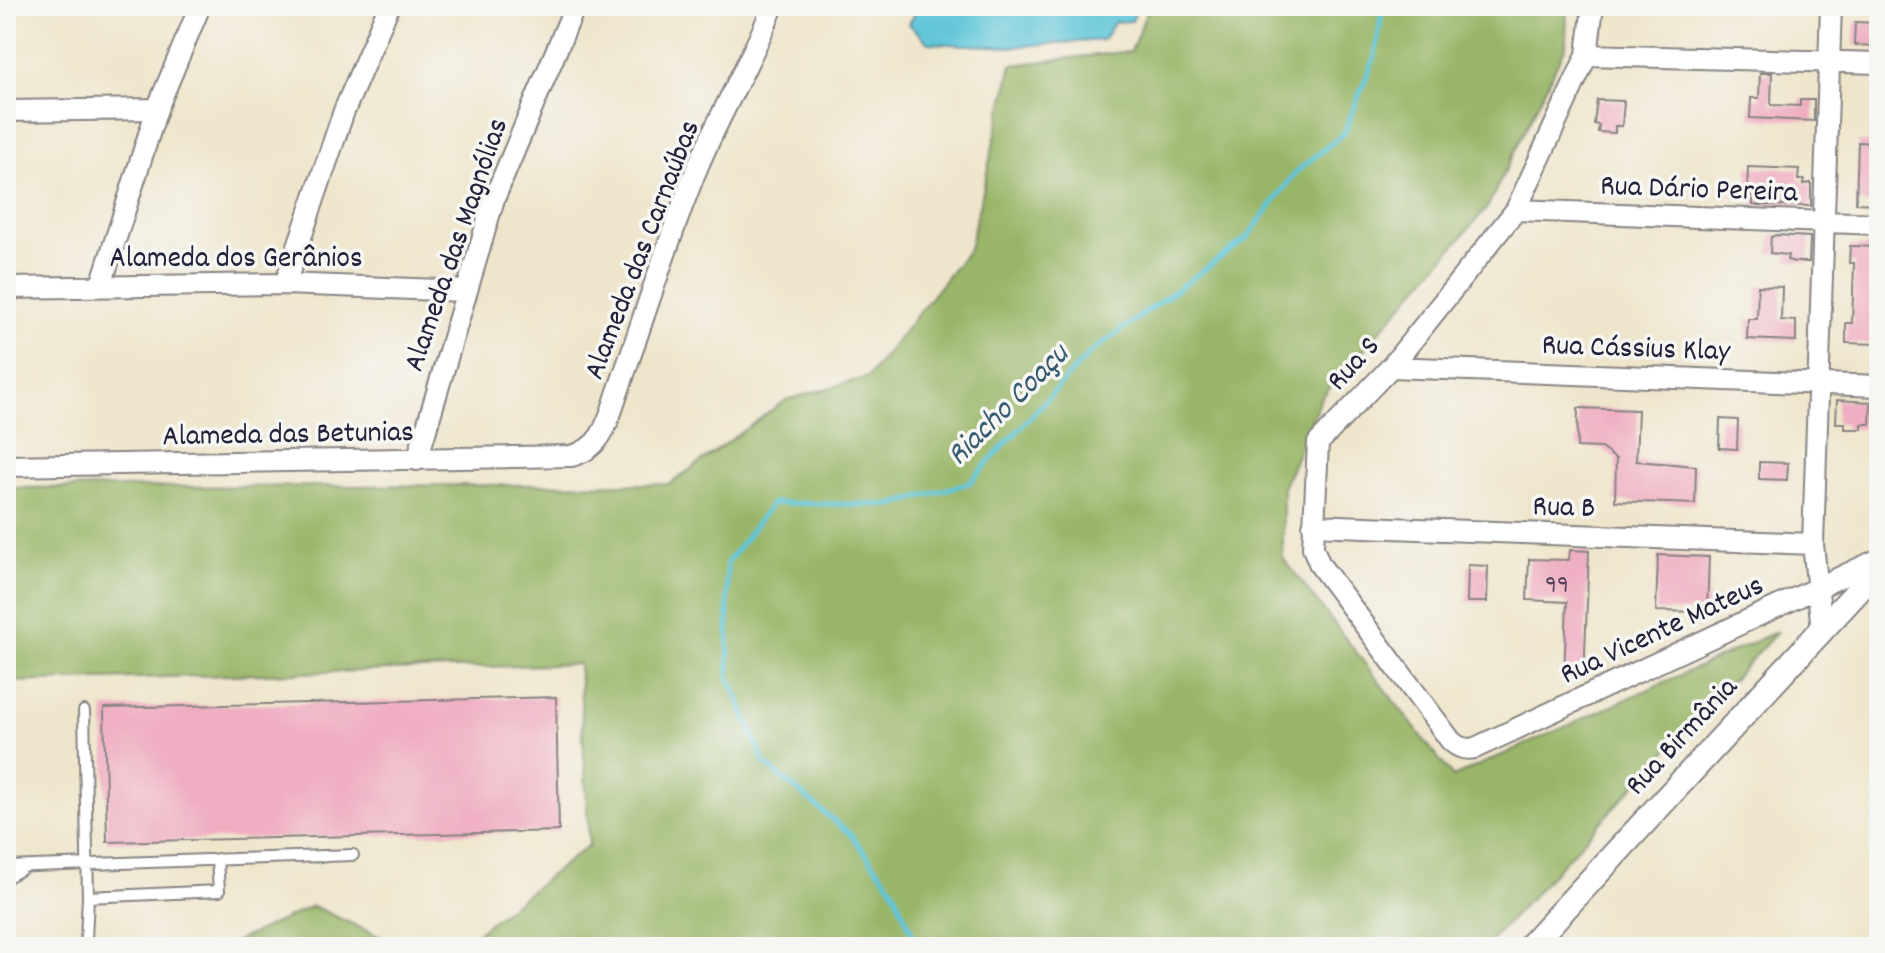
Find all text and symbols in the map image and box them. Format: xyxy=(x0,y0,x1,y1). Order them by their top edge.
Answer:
street label: Alameda das Magnólias xyxy=(395,113,522,378)
street label: Alameda das Carnaúbas xyxy=(575,115,713,387)
street label: Rua Dário Pereira xyxy=(1599,167,1799,216)
street label: Alameda dos Gerânios xyxy=(109,239,363,282)
street label: Rua Cássius Klay xyxy=(1541,326,1732,375)
street label: Rua S xyxy=(1319,328,1392,402)
water label: Riacho Coaçu xyxy=(938,333,1083,478)
street label: Alameda das Betunias xyxy=(162,413,414,460)
street label: Rua B xyxy=(1532,487,1596,532)
street label: Rua Vicente Mateus xyxy=(1554,566,1772,698)
house number: 99 xyxy=(1545,568,1569,605)
street label: Rua Birmânia xyxy=(1617,668,1750,807)

